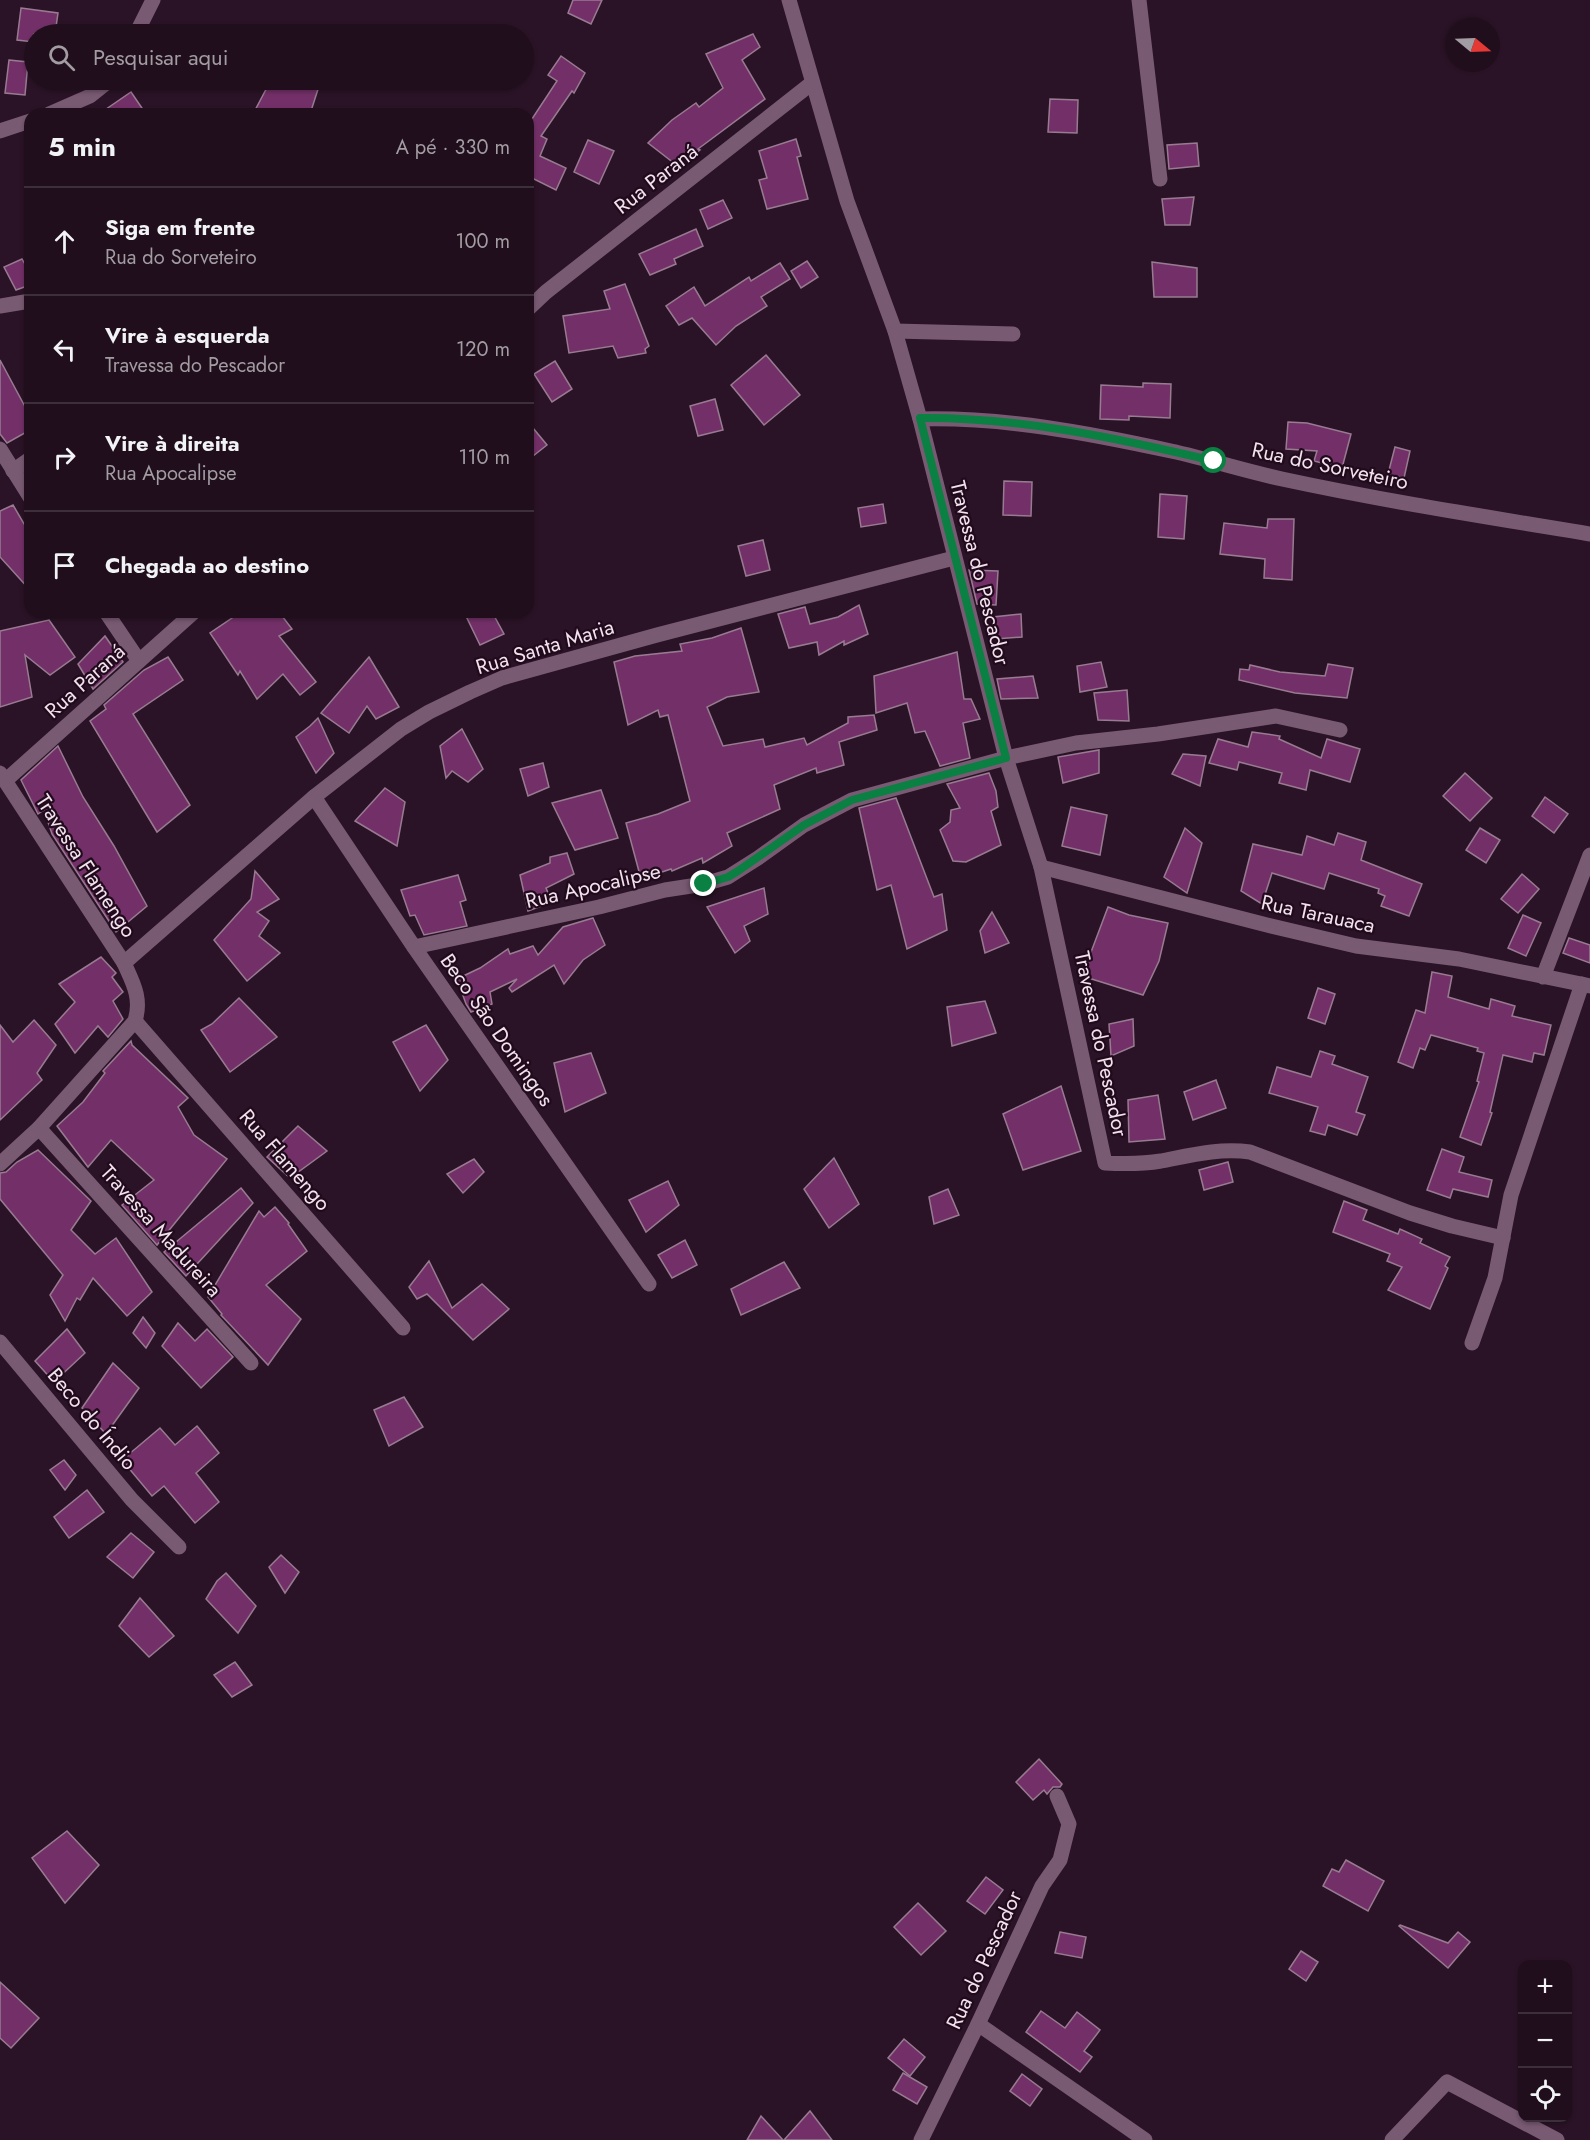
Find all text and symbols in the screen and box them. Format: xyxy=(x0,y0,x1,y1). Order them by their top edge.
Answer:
north arrow xyxy=(1446,18,1500,72)
search box xyxy=(24,24,534,90)
icon: search xyxy=(45,41,78,74)
text: Pesquisar aqui xyxy=(93,41,228,73)
text: 5 min xyxy=(48,128,116,166)
text: A pé · 330 m xyxy=(396,133,510,162)
street label: Rua Paraná xyxy=(608,137,704,221)
text: Siga em frente xyxy=(105,211,255,243)
icon: ahead xyxy=(48,225,81,258)
text: 100 m xyxy=(455,227,510,256)
text: Rua do Sorveteiro xyxy=(105,243,257,272)
text: Vire à esquerda xyxy=(105,319,270,351)
icon: left xyxy=(48,333,81,366)
text: 120 m xyxy=(456,335,510,364)
text: Travessa do Pescador xyxy=(105,351,285,380)
text: Vire à direita xyxy=(105,427,240,459)
street label: Rua do Sorveteiro xyxy=(1249,435,1411,497)
icon: right xyxy=(48,441,81,474)
text: 110 m xyxy=(458,443,510,472)
route start xyxy=(1200,447,1226,473)
text: Rua Apocalipse xyxy=(105,459,237,488)
street label: Travessa do Pescador xyxy=(943,478,1018,669)
icon: arrive xyxy=(48,549,81,582)
text: Chegada ao destino xyxy=(105,549,309,581)
street label: Rua Santa Maria xyxy=(472,612,618,682)
street label: Rua Paraná xyxy=(38,637,132,725)
street label: Travessa Flamengo xyxy=(28,788,144,944)
street label: Rua Apocalipse xyxy=(522,856,664,916)
route end xyxy=(690,870,716,896)
street label: Rua Tarauaca xyxy=(1258,887,1378,941)
street label: Beco São Domingos xyxy=(433,948,561,1112)
street label: Travessa do Pescador xyxy=(1067,948,1135,1140)
street label: Rua Flamengo xyxy=(232,1103,338,1217)
street label: Travessa Madureira xyxy=(93,1158,229,1304)
street label: Beco do Índio xyxy=(40,1361,144,1477)
street label: Rua do Pescador xyxy=(939,1885,1030,2034)
map controls xyxy=(1518,1960,1572,2122)
button: + xyxy=(1518,1960,1572,2014)
button: − xyxy=(1518,2014,1572,2068)
button: locate xyxy=(1518,2068,1572,2122)

